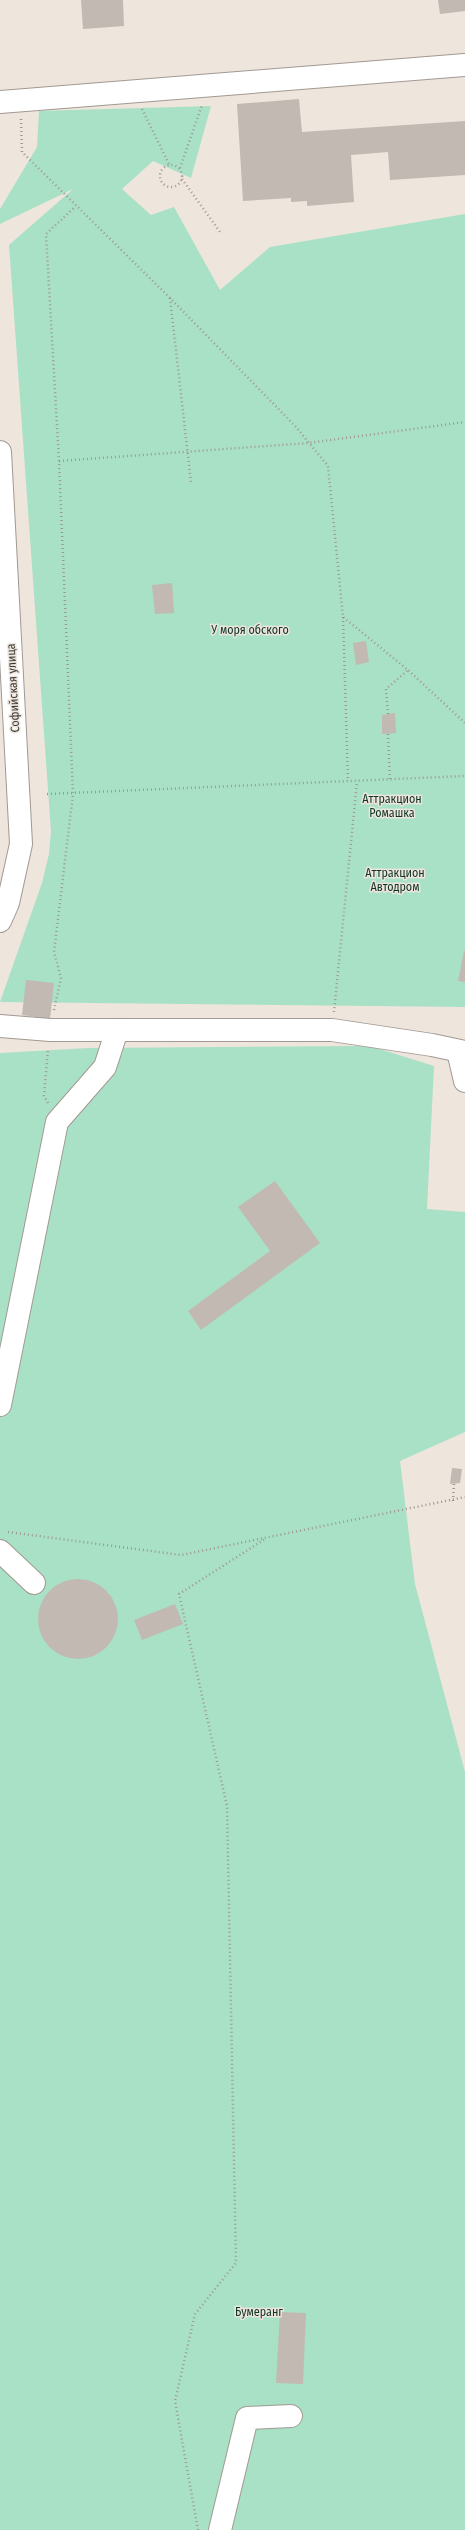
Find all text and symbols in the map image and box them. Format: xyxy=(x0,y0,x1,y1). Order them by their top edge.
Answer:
park label: У моря обского xyxy=(210,623,289,637)
street label: Софийская улица xyxy=(4,643,22,733)
park label: Аттракцион Ромашка xyxy=(362,792,422,820)
park label: Аттракцион Автодром xyxy=(365,866,425,894)
park label: Бумеранг xyxy=(235,2305,283,2319)

